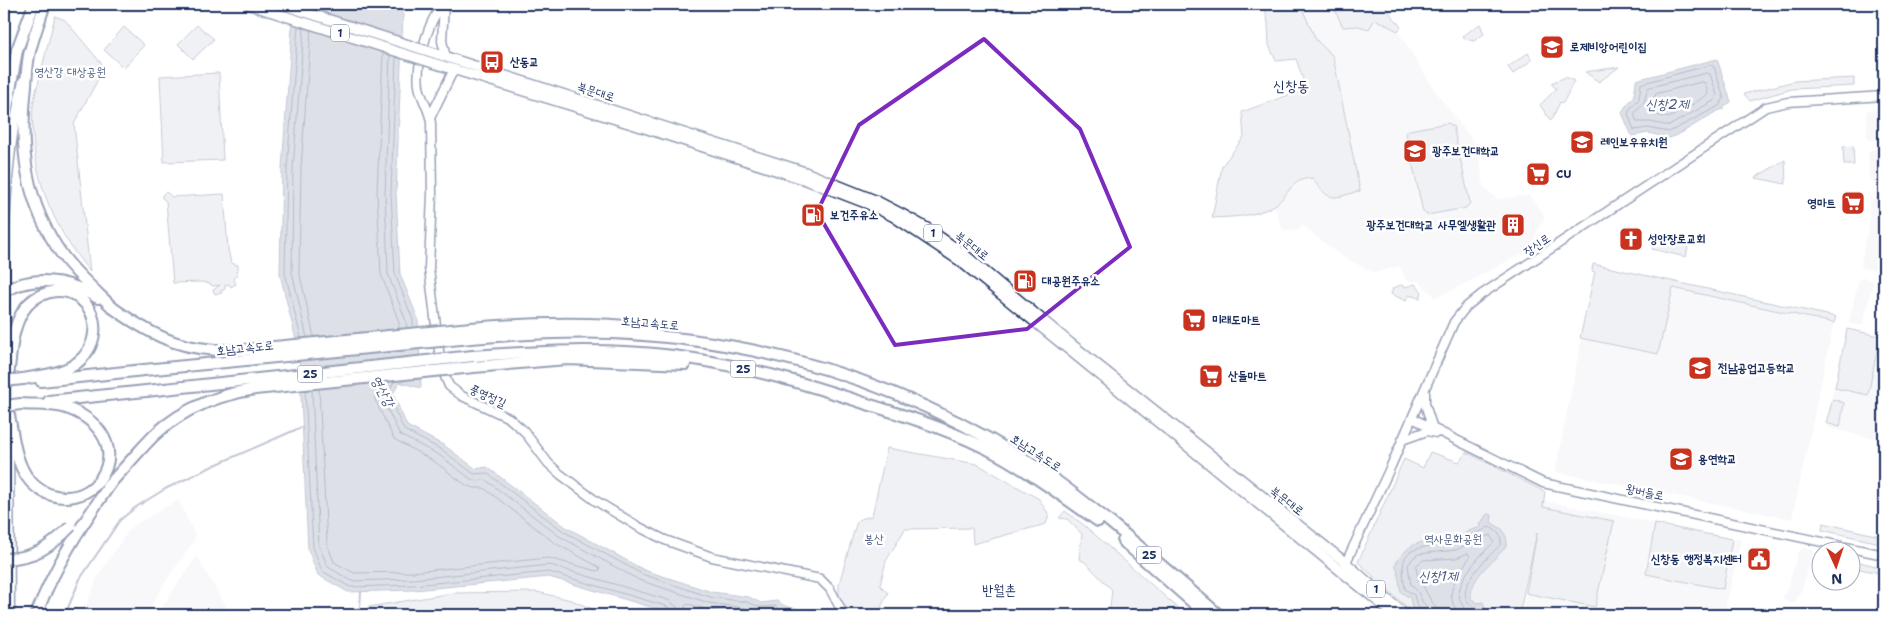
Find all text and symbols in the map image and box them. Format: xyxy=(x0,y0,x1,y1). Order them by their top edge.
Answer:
road number: 1 xyxy=(331,24,349,42)
school or university icon: 로제비앙어린이집 xyxy=(1539,34,1565,60)
place label: 로제비앙어린이집 xyxy=(1570,39,1647,55)
bus stop icon: 산동교 xyxy=(479,49,505,75)
place label: 산동교 xyxy=(509,54,539,70)
park label: 영산강 대상공원 xyxy=(34,64,106,80)
district label: 신창동 xyxy=(1273,76,1309,96)
street label: 북문대로 xyxy=(575,78,617,106)
water label: 신창2제 xyxy=(1645,95,1691,113)
school or university icon: 레인보우유치원 xyxy=(1569,129,1595,155)
place label: 레인보우유치원 xyxy=(1600,134,1668,150)
school or university icon: 광주보건대학교 xyxy=(1402,138,1428,164)
place label: 광주보건대학교 xyxy=(1432,143,1500,159)
supermarket icon: CU xyxy=(1525,161,1551,187)
place label: CU xyxy=(1556,166,1572,182)
supermarket icon: 영마트 xyxy=(1840,190,1866,216)
place label: 영마트 xyxy=(1807,195,1836,211)
fuel station icon: 보건주유소 xyxy=(800,202,826,228)
place label: 보건주유소 xyxy=(830,207,879,223)
building icon: 광주보건대학교 사무엘생활관 xyxy=(1500,212,1526,238)
place label: 광주보건대학교 사무엘생활관 xyxy=(1366,217,1496,233)
road number: 1 xyxy=(924,224,942,242)
church icon: 성안장로교회 xyxy=(1618,226,1644,252)
street label: 북문대로 xyxy=(952,228,992,264)
street label: 장신로 xyxy=(1521,230,1553,260)
place label: 성안장로교회 xyxy=(1647,231,1706,247)
fuel station icon: 대공원주유소 xyxy=(1012,268,1038,294)
place label: 대공원주유소 xyxy=(1041,273,1100,289)
supermarket icon: 미래도마트 xyxy=(1181,307,1207,333)
place label: 미래도마트 xyxy=(1212,312,1261,328)
street label: 호남고속도로 xyxy=(620,313,680,333)
street label: 호남고속도로 xyxy=(215,337,275,359)
school or university icon: 전남공업고등학교 xyxy=(1687,355,1713,381)
road number: 25 xyxy=(730,360,756,378)
place label: 전남공업고등학교 xyxy=(1718,360,1795,376)
supermarket icon: 산들마트 xyxy=(1198,363,1224,389)
road number: 25 xyxy=(298,366,322,382)
place label: 산들마트 xyxy=(1227,368,1267,384)
water label: 영산강 xyxy=(367,372,400,412)
street label: 풍영정길 xyxy=(467,381,509,412)
street label: 호남고속도로 xyxy=(1007,431,1065,475)
school or university icon: 용연학교 xyxy=(1668,446,1694,472)
place label: 용연학교 xyxy=(1698,451,1737,467)
street label: 왕버들로 xyxy=(1624,480,1666,504)
street label: 북문대로 xyxy=(1267,483,1307,519)
park label: 봉산 xyxy=(864,531,884,547)
park label: 역사문화공원 xyxy=(1424,531,1482,547)
north arrow xyxy=(1810,542,1860,592)
road number: 25 xyxy=(1136,546,1162,564)
public building icon: 신창동 행정복지센터 xyxy=(1746,546,1772,572)
place label: 신창동 행정복지센터 xyxy=(1651,551,1742,567)
water label: 신창1제 xyxy=(1418,567,1459,585)
text: N xyxy=(1831,570,1843,588)
road number: 1 xyxy=(1367,580,1385,598)
district label: 반월촌 xyxy=(982,581,1016,599)

